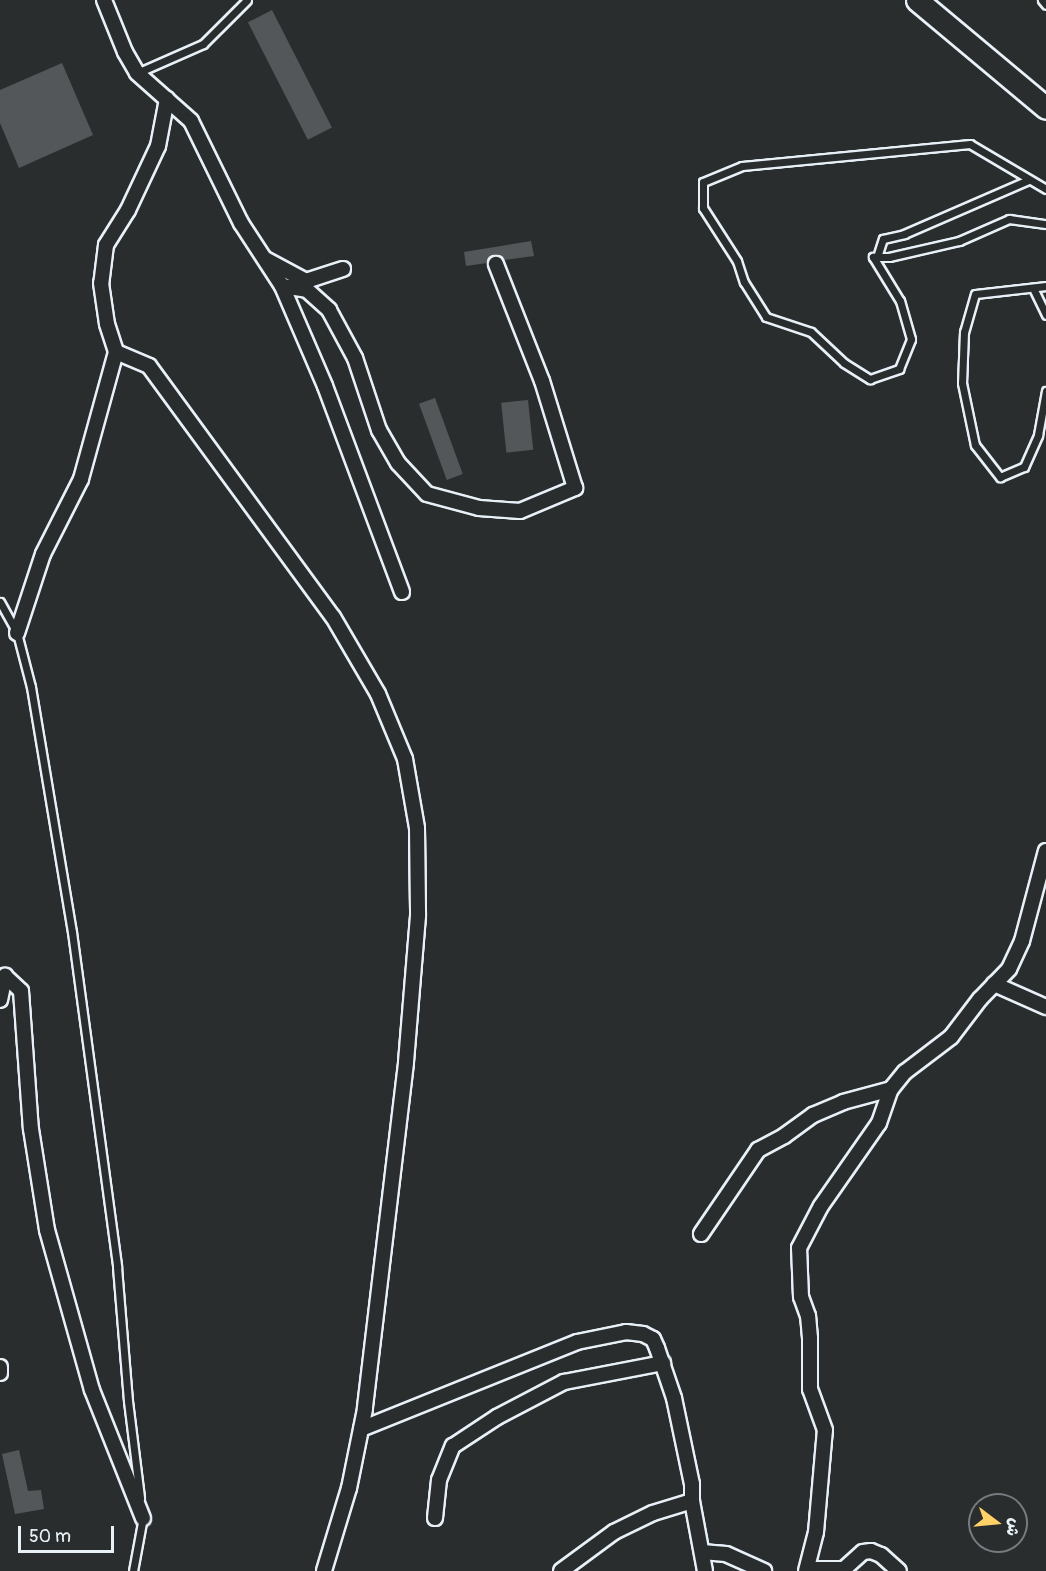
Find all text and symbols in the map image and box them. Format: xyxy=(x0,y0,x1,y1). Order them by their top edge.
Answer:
north arrow xyxy=(968,1493,1028,1553)
scale bar xyxy=(21,1514,117,1552)
text: ش xyxy=(1001,1516,1025,1539)
text: 50 m xyxy=(29,1525,71,1548)

